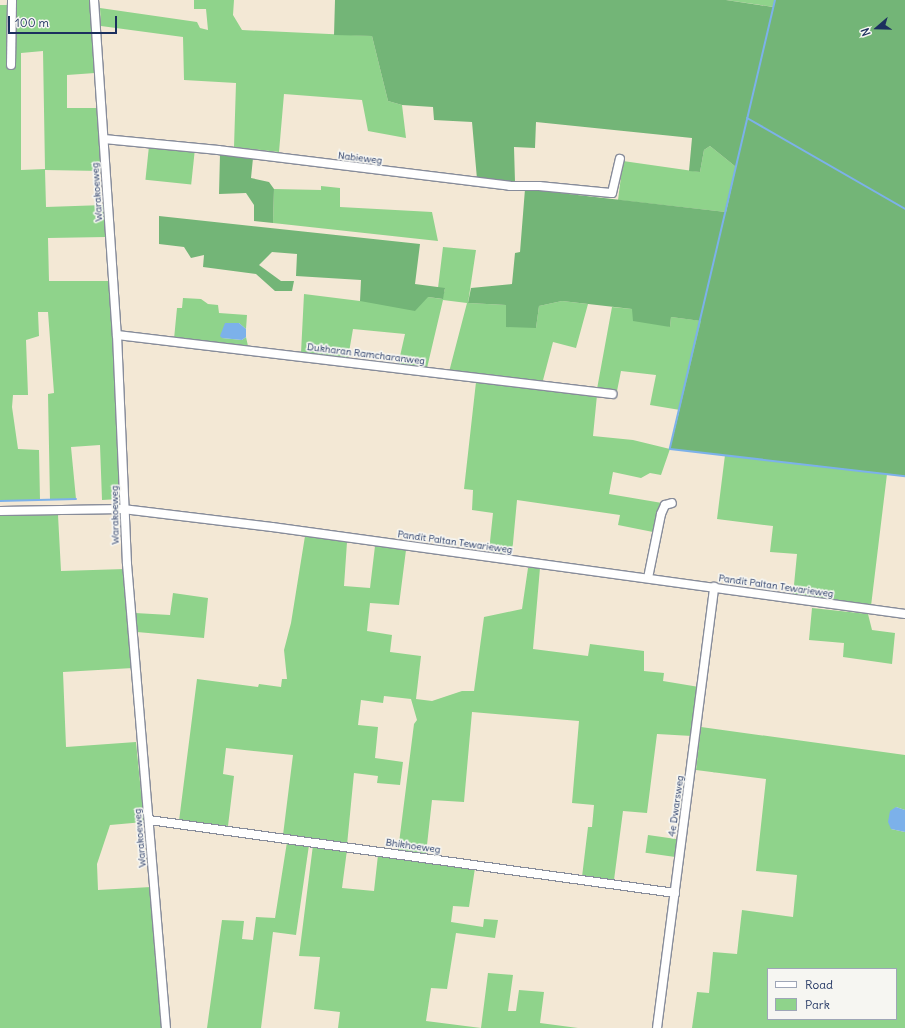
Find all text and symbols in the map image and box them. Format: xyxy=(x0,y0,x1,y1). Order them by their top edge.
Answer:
scale bar xyxy=(10,8,119,34)
north arrow xyxy=(857,8,897,48)
text: 100 m xyxy=(15,15,49,30)
text: N xyxy=(858,26,874,38)
street label: Nabieweg xyxy=(337,149,383,167)
street label: Warakoeweg xyxy=(89,162,105,222)
street label: Dukharan Ramcharanweg xyxy=(306,341,426,367)
street label: Warakoeweg xyxy=(108,485,122,545)
street label: Pandit Paltan Tewarieweg xyxy=(397,528,513,556)
street label: Pandit Paltan Tewarieweg xyxy=(718,572,834,600)
street label: 4e Dwarsweg xyxy=(666,775,686,837)
street label: Warakoeweg xyxy=(131,808,149,868)
street label: Bhikhoeweg xyxy=(385,836,441,856)
legend xyxy=(767,968,897,1020)
text: Road xyxy=(805,977,833,992)
text: Park xyxy=(805,997,830,1012)

